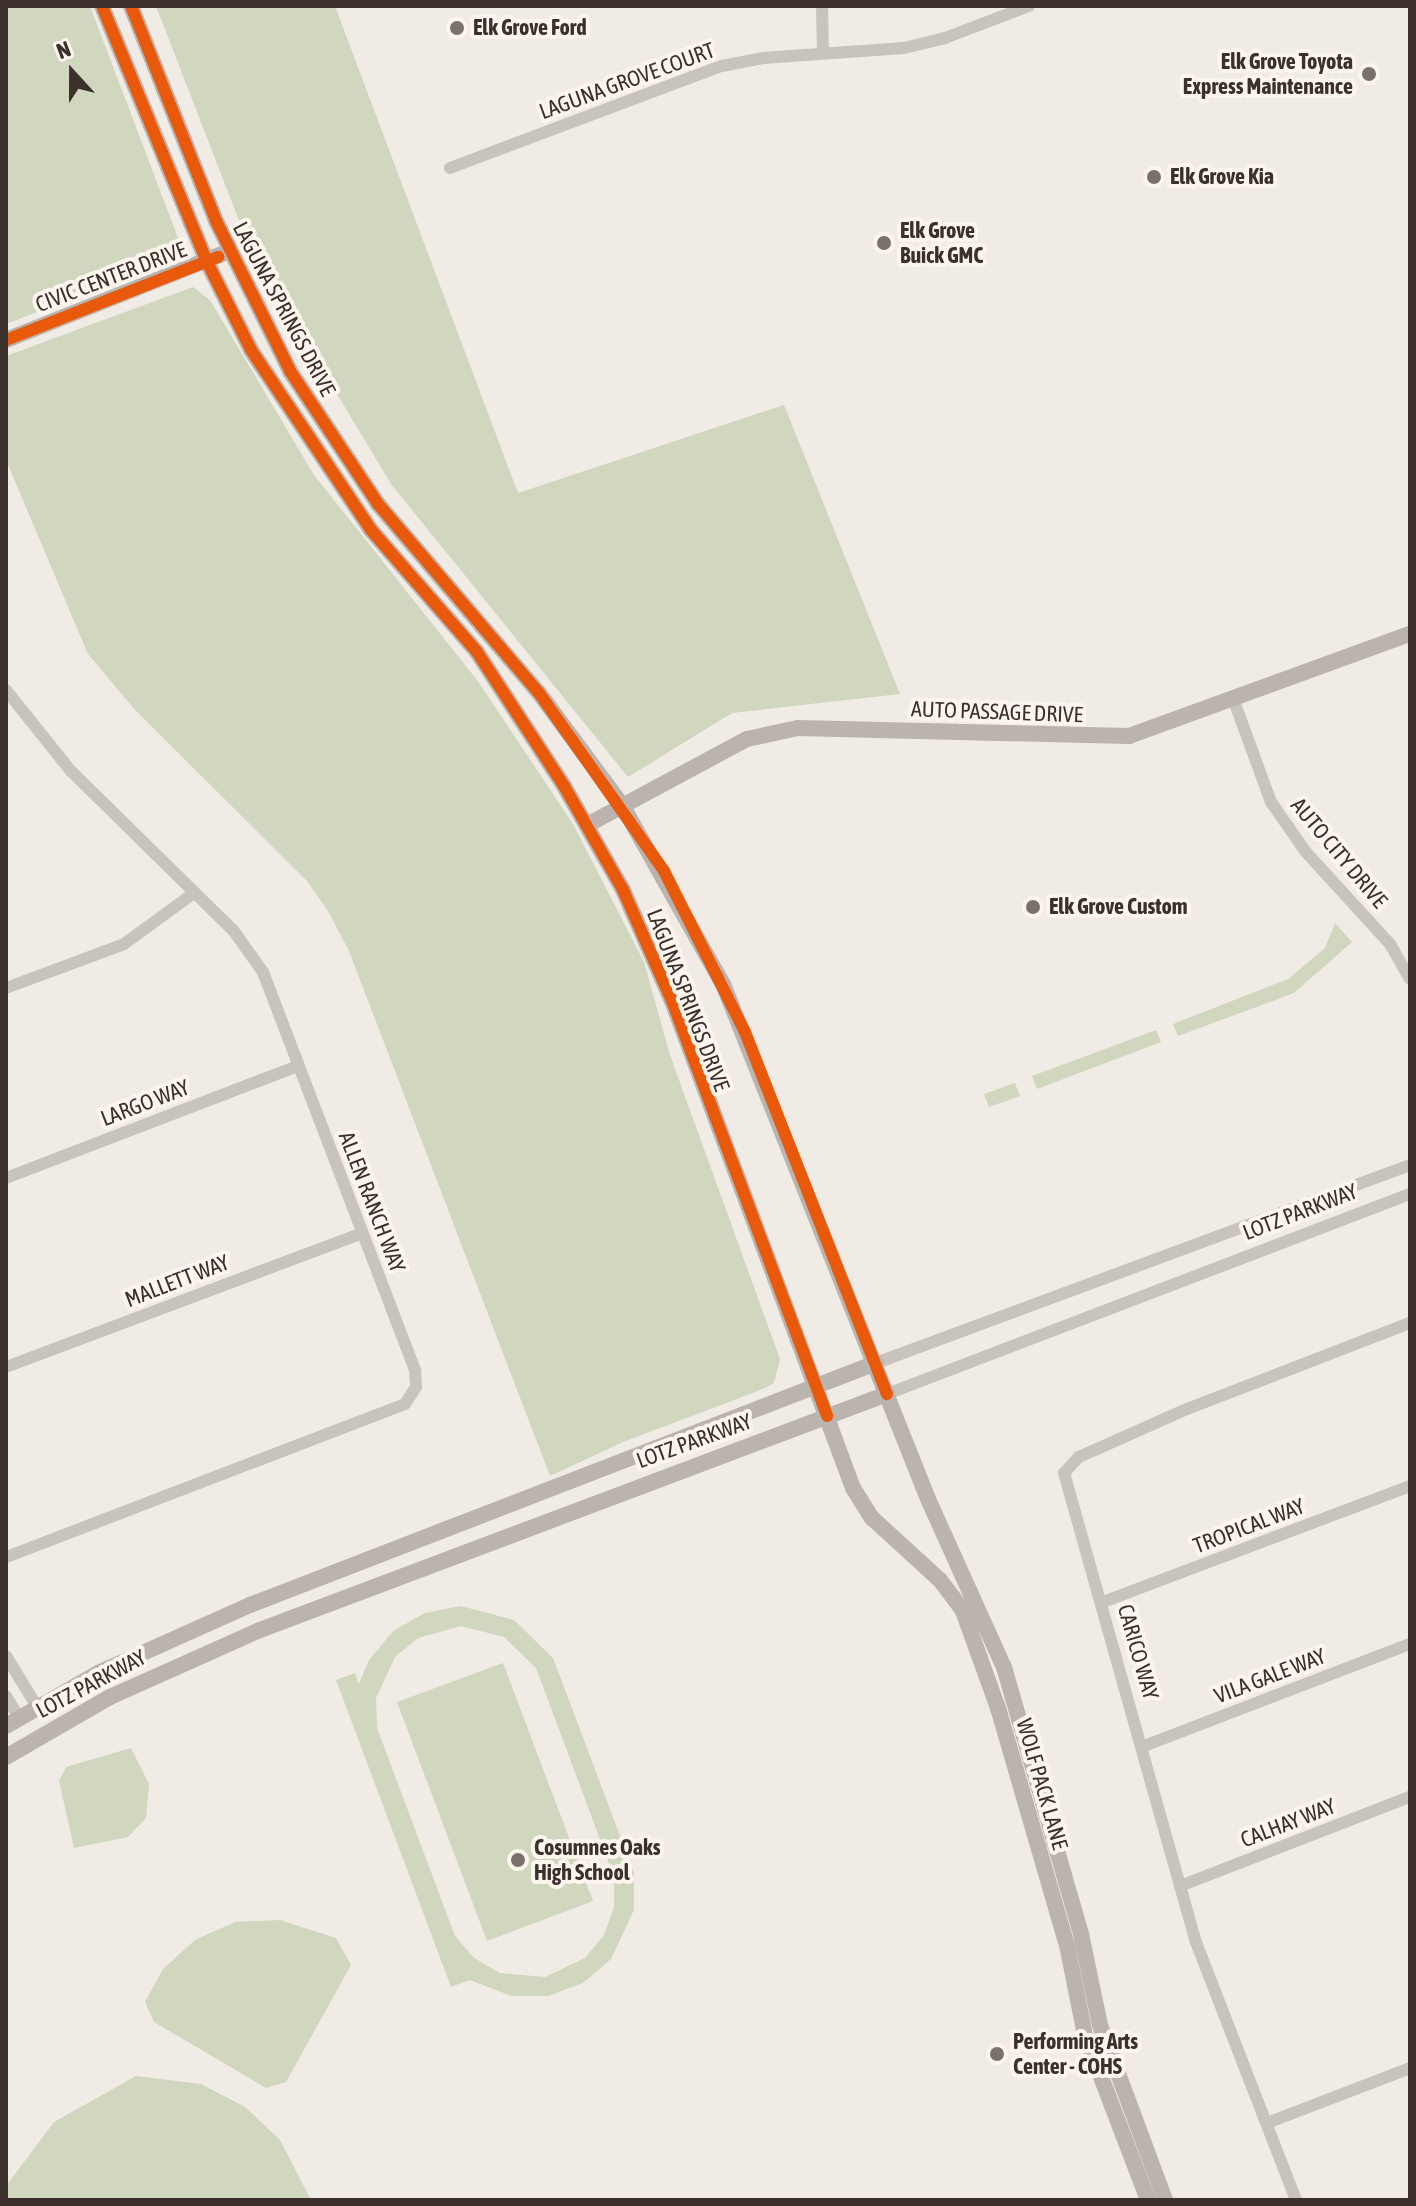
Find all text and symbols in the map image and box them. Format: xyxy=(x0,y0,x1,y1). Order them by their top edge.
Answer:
place label: Elk Grove Ford xyxy=(473,15,587,41)
marker: Elk Grove Ford xyxy=(448,19,466,37)
north arrow xyxy=(32,32,112,112)
text: N xyxy=(53,35,74,64)
street label: LAGUNA GROVE COURT xyxy=(536,37,718,125)
place label: Elk Grove Toyota Express Maintenance xyxy=(1183,48,1353,100)
marker: Elk Grove Toyota Express Maintenance xyxy=(1360,65,1378,83)
place label: Elk Grove Kia xyxy=(1170,164,1274,190)
marker: Elk Grove Kia xyxy=(1145,168,1163,186)
street label: LAGUNA SPRINGS DRIVE xyxy=(227,217,341,401)
place label: Elk Grove Buick GMC xyxy=(900,217,983,268)
marker: Elk Grove Buick GMC xyxy=(875,234,893,252)
street label: CIVIC CENTER DRIVE xyxy=(32,236,190,318)
street label: AUTO PASSAGE DRIVE xyxy=(911,696,1083,728)
street label: AUTO CITY DRIVE xyxy=(1285,792,1393,914)
place label: Elk Grove Custom xyxy=(1049,894,1188,920)
marker: Elk Grove Custom xyxy=(1024,898,1042,916)
street label: LAGUNA SPRINGS DRIVE xyxy=(641,905,735,1095)
street label: LARGO WAY xyxy=(97,1074,193,1132)
street label: ALLEN RANCH WAY xyxy=(333,1128,411,1276)
street label: LOTZ PARKWAY xyxy=(1239,1178,1361,1246)
street label: MALLETT WAY xyxy=(121,1249,233,1313)
street label: LOTZ PARKWAY xyxy=(633,1408,755,1474)
street label: TROPICAL WAY xyxy=(1190,1493,1308,1559)
street label: CARICO WAY xyxy=(1112,1601,1164,1703)
street label: VILA GALE WAY xyxy=(1211,1643,1329,1709)
street label: LOTZ PARKWAY xyxy=(32,1644,150,1724)
street label: WOLF PACK LANE xyxy=(1011,1715,1073,1853)
street label: CALHAY WAY xyxy=(1237,1793,1339,1853)
place label: Cosumnes Oaks High School xyxy=(534,1834,660,1886)
marker: Cosumnes Oaks High School xyxy=(509,1851,527,1869)
place label: Performing Arts Center - COHS xyxy=(1013,2028,1138,2080)
marker: Performing Arts Center - COHS xyxy=(988,2045,1006,2063)

